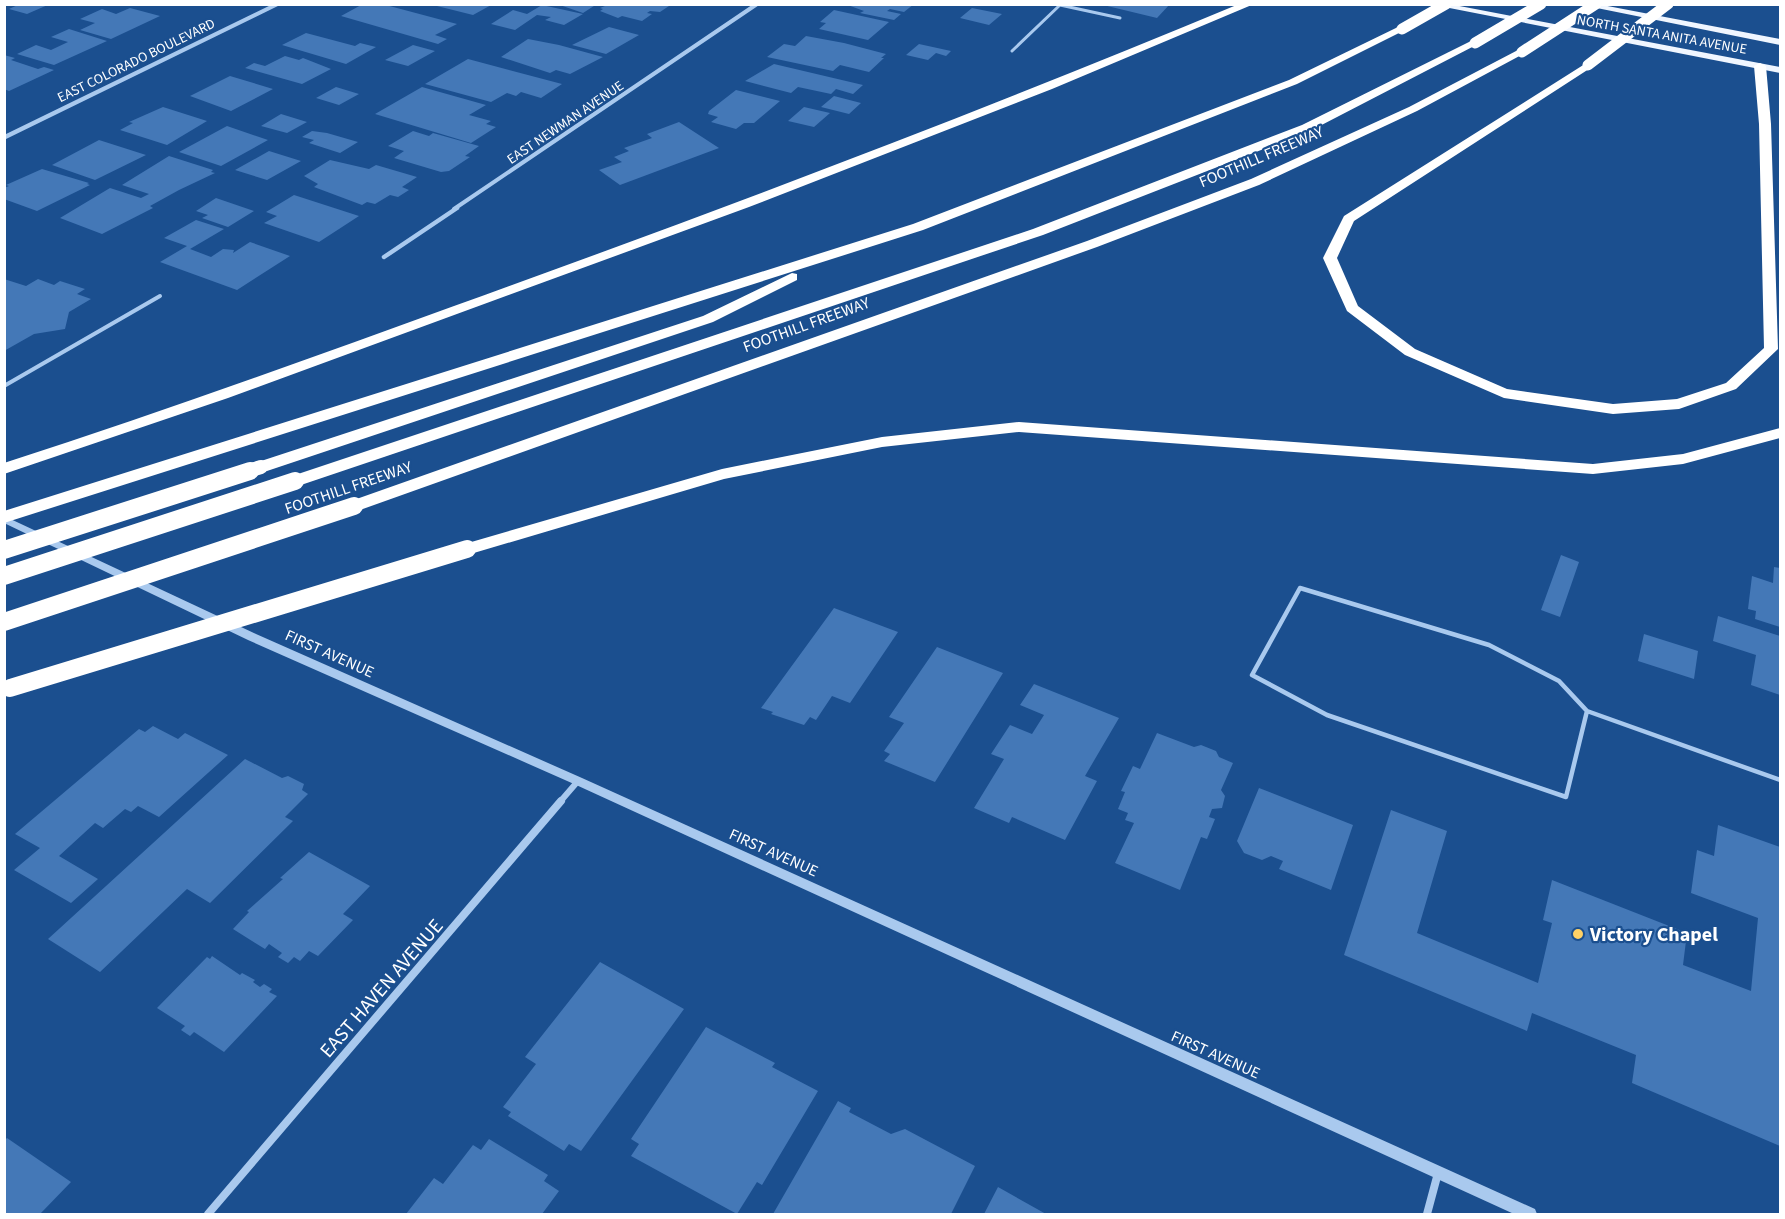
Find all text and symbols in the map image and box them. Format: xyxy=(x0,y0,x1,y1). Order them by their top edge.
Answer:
street label: NORTH SANTA ANITA AVENUE xyxy=(1575,10,1748,60)
street label: EAST COLORADO BOULEVARD xyxy=(54,14,219,108)
street label: EAST NEWMAN AVENUE xyxy=(503,76,628,169)
street label: FOOTHILL FREEWAY xyxy=(1196,121,1327,193)
street label: FOOTHILL FREEWAY xyxy=(740,292,873,358)
street label: FOOTHILL FREEWAY xyxy=(282,456,415,520)
street label: FIRST AVENUE xyxy=(282,624,378,683)
street label: FIRST AVENUE xyxy=(726,823,822,882)
street label: EAST HAVEN AVENUE xyxy=(314,913,450,1064)
place label: Victory Chapel xyxy=(1589,921,1718,949)
marker: Victory Chapel xyxy=(1571,927,1585,941)
street label: FIRST AVENUE xyxy=(1168,1025,1264,1084)

